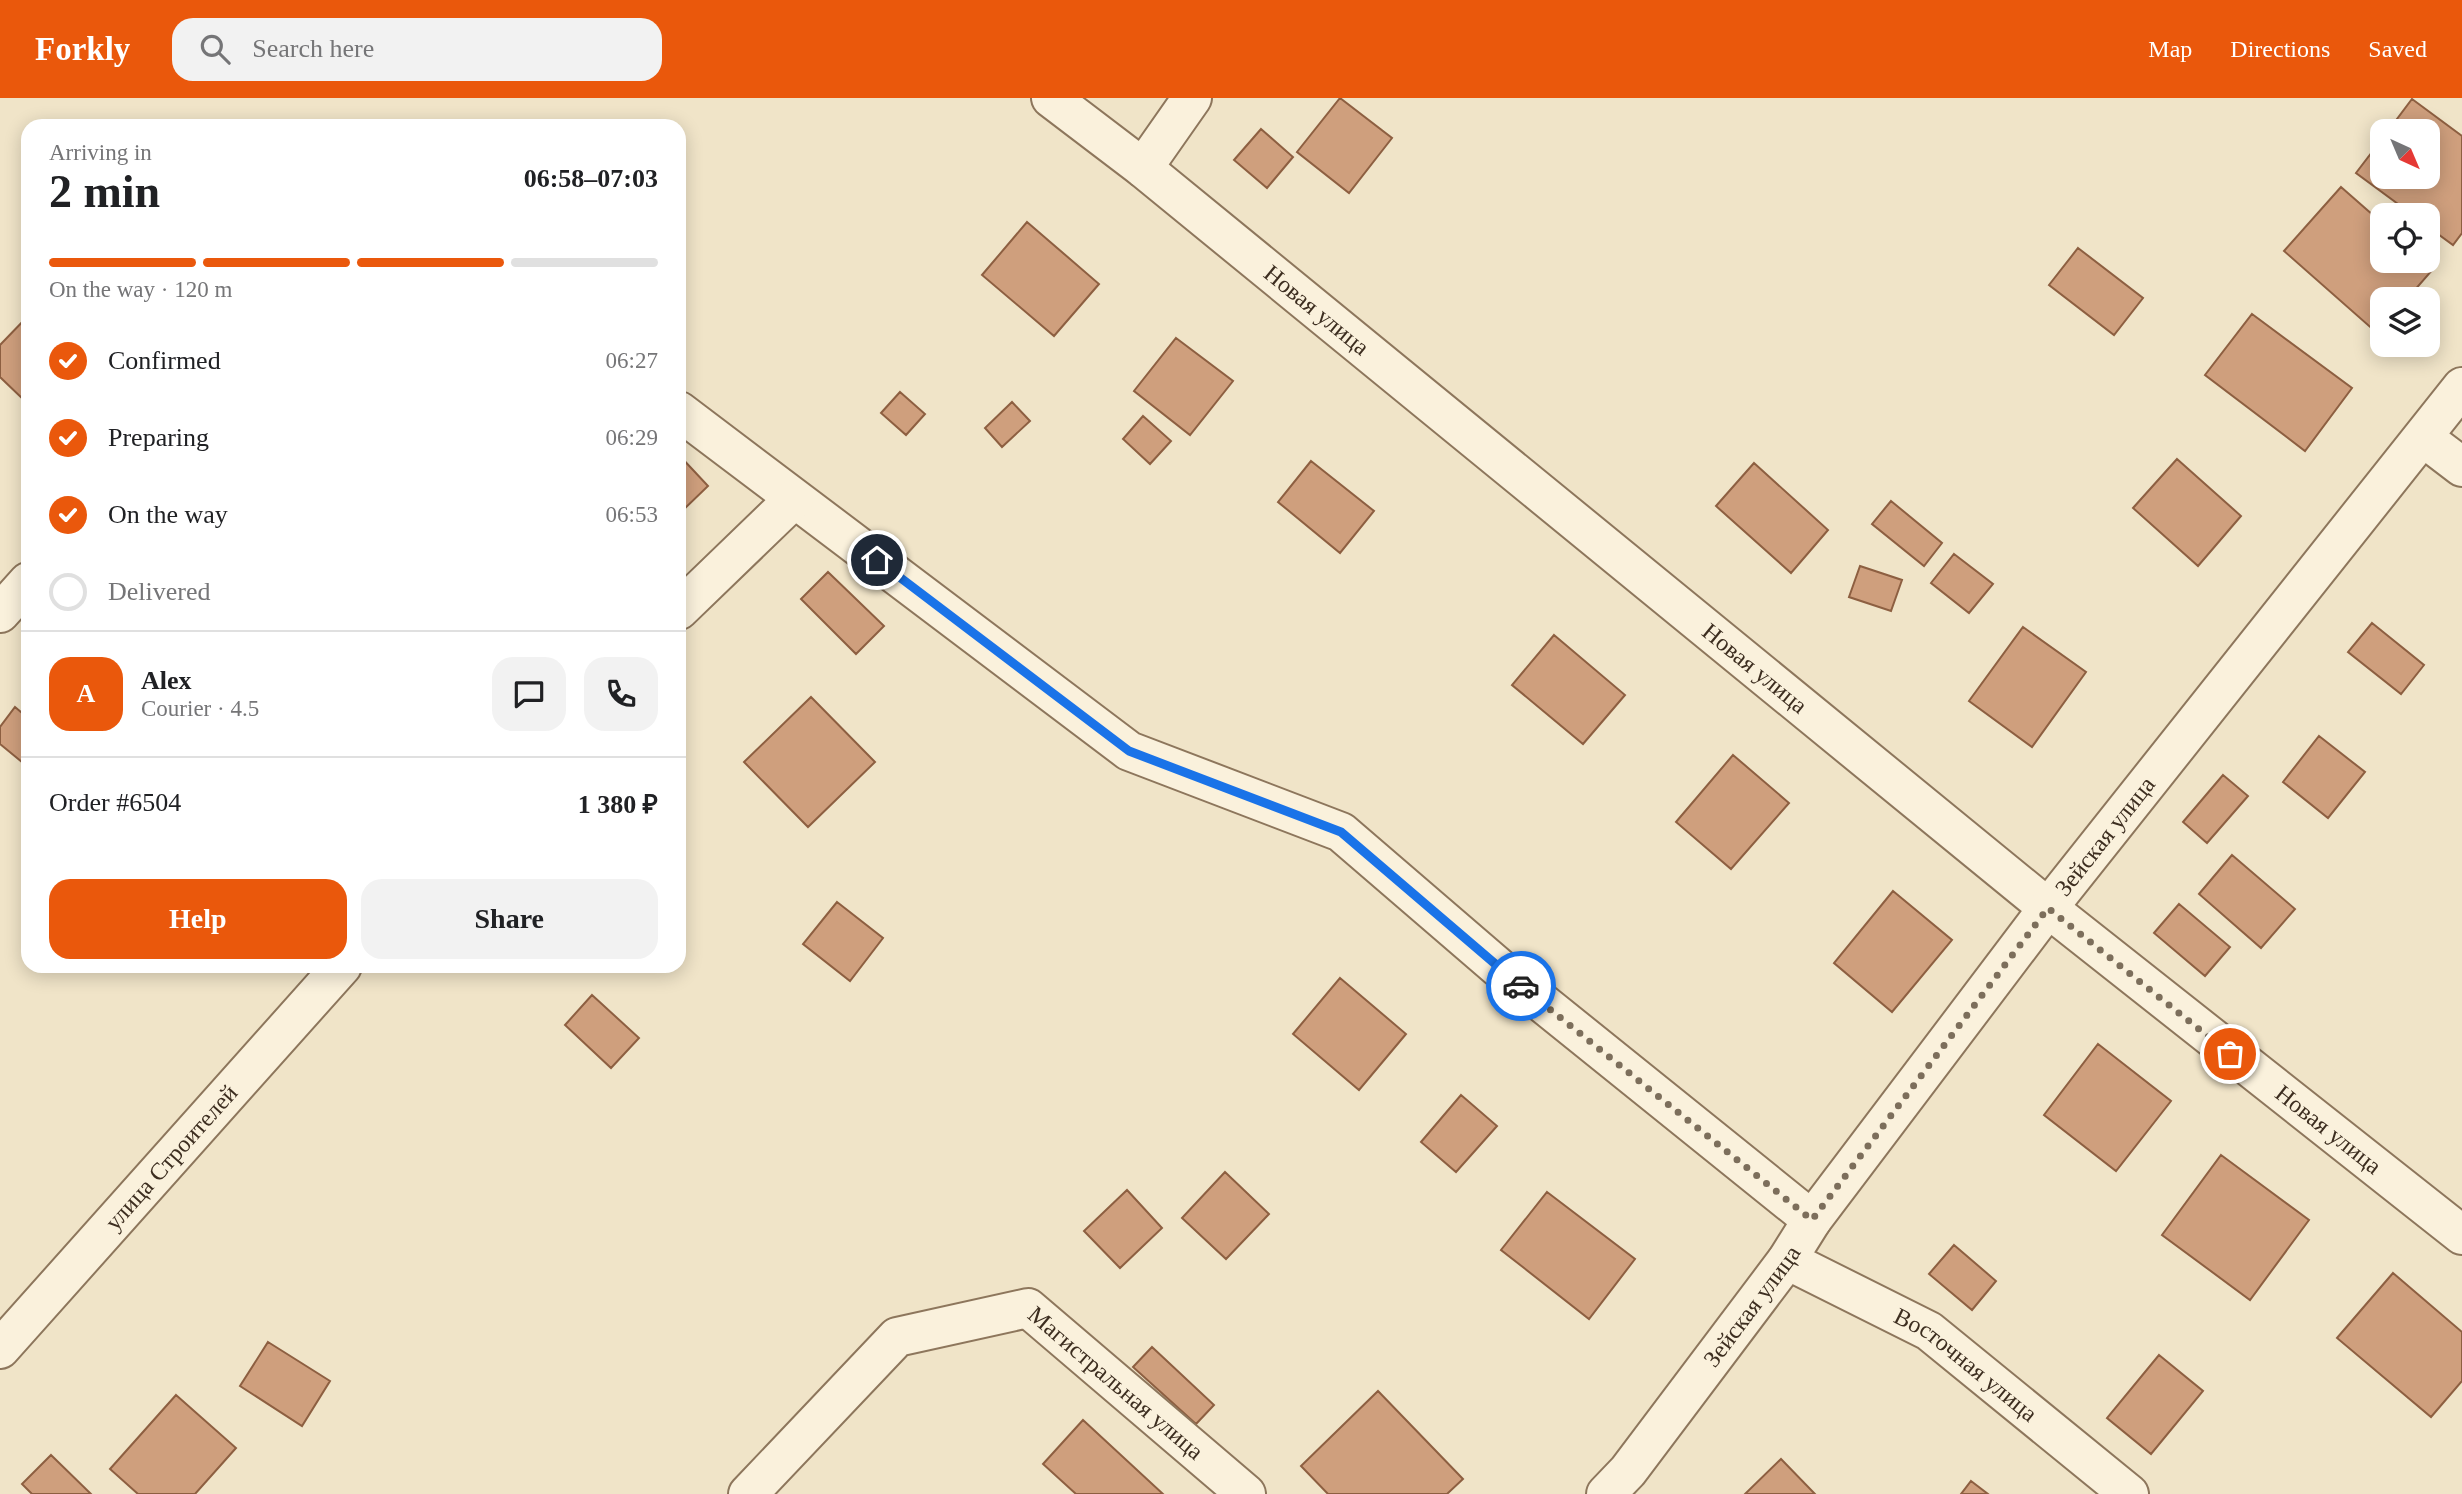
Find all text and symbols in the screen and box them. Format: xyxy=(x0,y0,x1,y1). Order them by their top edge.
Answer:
search box xyxy=(172,18,662,81)
icon: search xyxy=(196,30,234,68)
text: Forkly xyxy=(35,31,130,67)
text: Search here xyxy=(252,34,374,63)
text: Map xyxy=(2148,36,2192,62)
text: Directions xyxy=(2230,36,2330,62)
text: Saved xyxy=(2368,36,2427,62)
north arrow xyxy=(2370,119,2440,189)
map controls xyxy=(2370,119,2440,357)
text: Arriving in xyxy=(49,140,152,165)
text: 06:58–07:03 xyxy=(524,164,658,193)
text: 2 min xyxy=(49,166,160,217)
button: locate xyxy=(2370,203,2440,273)
street label: Новая улица xyxy=(1259,260,1375,361)
text: On the way · 120 m xyxy=(49,277,232,302)
button: layers xyxy=(2370,287,2440,357)
icon: check xyxy=(49,342,87,380)
text: Confirmed xyxy=(108,346,221,375)
text: 06:27 xyxy=(606,348,658,373)
icon: check xyxy=(49,419,87,457)
text: Preparing xyxy=(108,423,209,452)
text: 06:29 xyxy=(606,425,658,450)
icon: check xyxy=(49,496,87,534)
text: On the way xyxy=(108,500,228,529)
text: 06:53 xyxy=(606,502,658,527)
pin xyxy=(847,530,907,590)
icon: home xyxy=(858,541,896,579)
text: Delivered xyxy=(108,577,211,606)
street label: Новая улица xyxy=(1697,618,1813,719)
button: chat xyxy=(492,657,566,731)
button: phone xyxy=(584,657,658,731)
text: Alex xyxy=(141,666,192,695)
text: A xyxy=(77,679,95,708)
text: Courier · 4.5 xyxy=(141,696,259,721)
street label: Зейская улица xyxy=(2050,771,2160,901)
text: Order #6504 xyxy=(49,788,181,817)
text: 1 380 ₽ xyxy=(578,790,658,819)
button: Help xyxy=(49,879,347,959)
button: Share xyxy=(361,879,658,959)
courier xyxy=(1486,951,1556,1021)
icon: car xyxy=(1502,967,1540,1005)
pin xyxy=(2200,1024,2260,1084)
icon: bag xyxy=(2211,1035,2249,1073)
street label: улица Строителей xyxy=(100,1079,243,1235)
street label: Новая улица xyxy=(2270,1080,2387,1179)
street label: Зейская улица xyxy=(1698,1241,1806,1372)
street label: Магистральная улица xyxy=(1023,1301,1209,1465)
street label: Восточная улица xyxy=(1890,1303,2043,1427)

